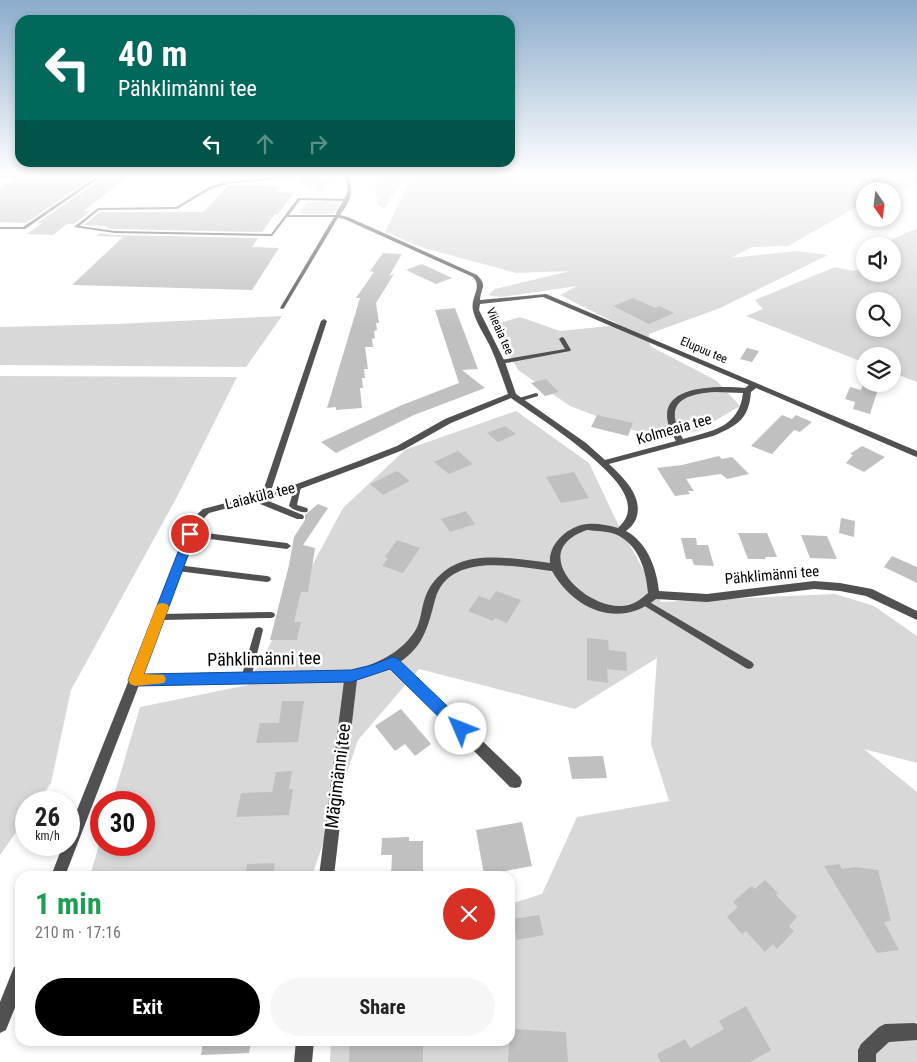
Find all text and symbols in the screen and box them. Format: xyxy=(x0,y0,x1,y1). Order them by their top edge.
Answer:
text: 40 m xyxy=(118,34,187,75)
icon: left xyxy=(35,35,100,100)
text: Pähklimänni tee xyxy=(118,76,257,101)
icon: left xyxy=(198,130,226,158)
icon: ahead xyxy=(251,130,279,158)
icon: right xyxy=(304,130,332,158)
north arrow xyxy=(856,182,901,228)
map controls xyxy=(856,182,901,392)
button: sound xyxy=(856,237,901,282)
button: search xyxy=(856,292,901,337)
street label: Viieaia tee xyxy=(484,305,517,357)
street label: Elupuu tee xyxy=(678,334,730,366)
button: layers xyxy=(856,347,901,392)
street label: Kolmeaia tee xyxy=(634,410,714,448)
street label: Laiaküla tee xyxy=(223,479,297,513)
pin xyxy=(169,513,211,555)
icon: arrive xyxy=(176,520,204,548)
street label: Pähklimänni tee xyxy=(724,562,820,588)
street label: Pähklimänni tee xyxy=(207,647,321,670)
position arrow xyxy=(434,702,486,754)
street label: Mägimänni tee xyxy=(321,722,354,829)
speed limit sign: 30 xyxy=(90,791,155,856)
text: 26 xyxy=(35,803,60,832)
text: km/h xyxy=(35,829,60,843)
text: 1 min xyxy=(35,886,102,921)
button: close xyxy=(443,888,495,940)
text: 210 m · 17:16 xyxy=(35,923,121,942)
button: Exit xyxy=(35,978,260,1036)
button: Share xyxy=(270,978,495,1036)

